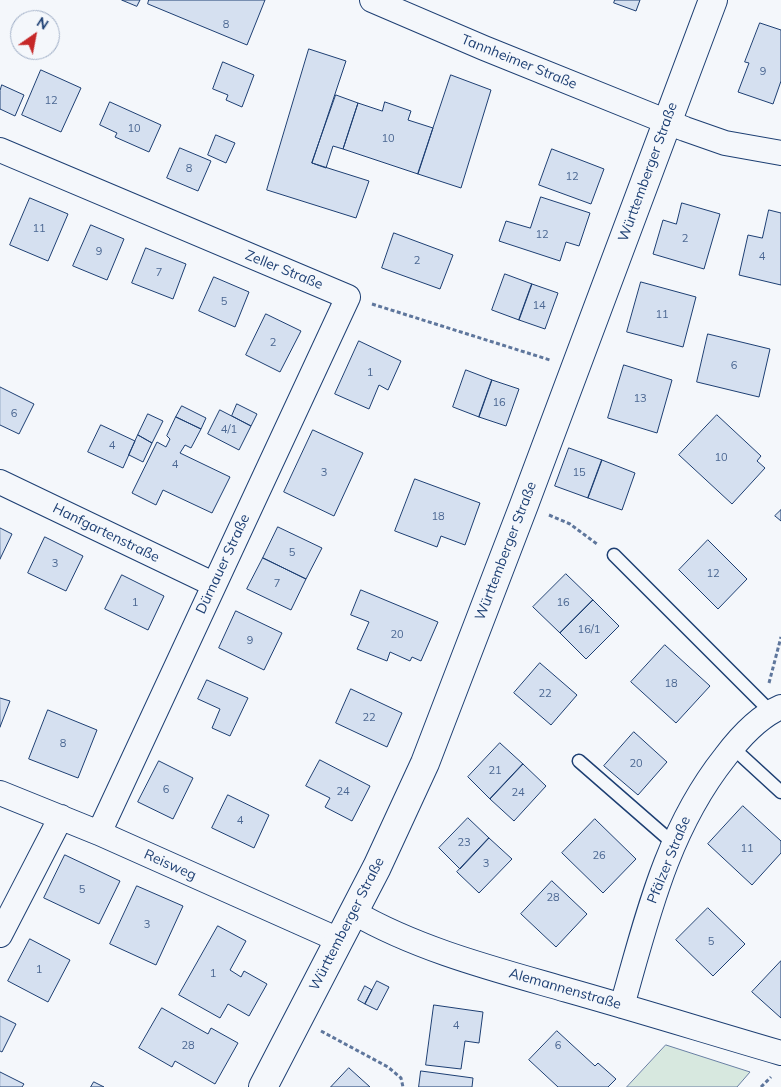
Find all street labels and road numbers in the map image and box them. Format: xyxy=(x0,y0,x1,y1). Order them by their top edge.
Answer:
street label: Tannheimer Straße xyxy=(459,31,579,93)
street label: Württemberger Straße xyxy=(615,100,681,244)
street label: Zeller Straße xyxy=(243,247,325,293)
street label: Württemberger Straße xyxy=(472,479,540,623)
street label: Hanfgartenstraße xyxy=(50,500,162,566)
street label: Dürnauer Straße xyxy=(193,511,253,617)
street label: Pfälzer Straße xyxy=(644,814,694,906)
street label: Reisweg xyxy=(141,846,199,884)
street label: Württemberger Straße xyxy=(306,855,388,993)
street label: Alemannenstraße xyxy=(507,965,623,1013)

